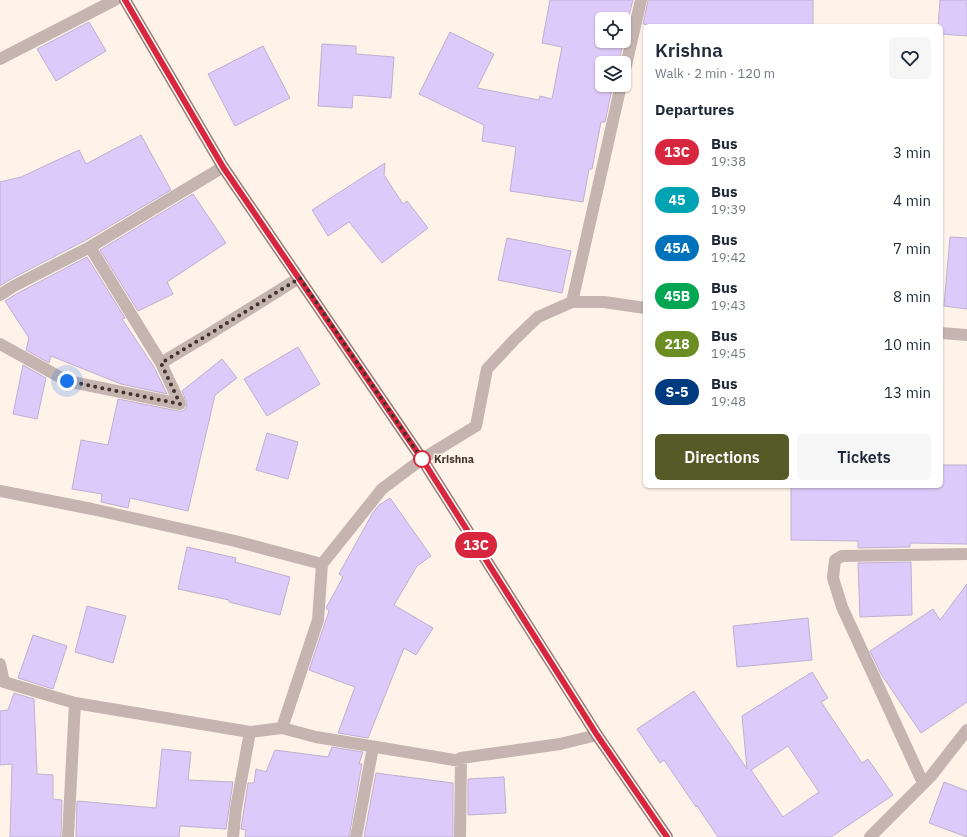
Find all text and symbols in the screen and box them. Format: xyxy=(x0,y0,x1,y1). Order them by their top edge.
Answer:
map controls xyxy=(595,12,631,92)
button: locate xyxy=(595,12,631,48)
button: heart xyxy=(889,37,931,79)
text: Krishna xyxy=(655,38,723,62)
button: layers xyxy=(595,56,631,92)
text: Walk · 2 min · 120 m xyxy=(655,65,775,82)
text: Departures xyxy=(655,100,734,119)
text: Bus xyxy=(711,134,738,153)
text: 13C xyxy=(664,143,690,161)
text: 3 min xyxy=(893,143,931,162)
text: 19:38 xyxy=(711,153,746,170)
text: Bus xyxy=(711,182,738,201)
text: 45 xyxy=(669,191,685,209)
text: 4 min xyxy=(893,191,931,210)
text: 19:39 xyxy=(711,201,746,218)
text: Bus xyxy=(711,230,738,249)
text: 45A xyxy=(664,239,690,257)
text: 7 min xyxy=(893,239,931,258)
text: 19:42 xyxy=(711,249,746,266)
text: Bus xyxy=(711,278,738,297)
text: 45B xyxy=(664,287,690,305)
text: 8 min xyxy=(893,287,931,306)
text: 19:43 xyxy=(711,297,746,314)
text: Bus xyxy=(711,326,738,345)
text: 218 xyxy=(664,335,690,353)
text: 10 min xyxy=(884,335,931,354)
text: 19:45 xyxy=(711,345,746,362)
your location xyxy=(57,371,77,391)
text: Bus xyxy=(711,374,738,393)
text: S-5 xyxy=(666,383,689,401)
text: 13 min xyxy=(884,383,931,402)
text: 19:48 xyxy=(711,393,746,410)
button: Directions xyxy=(655,434,789,480)
button: Tickets xyxy=(797,434,931,480)
marker: Krishna xyxy=(413,450,431,468)
place label: Krishna xyxy=(434,452,474,466)
line badge: 13C xyxy=(453,532,499,558)
text: 13C xyxy=(463,536,489,554)

